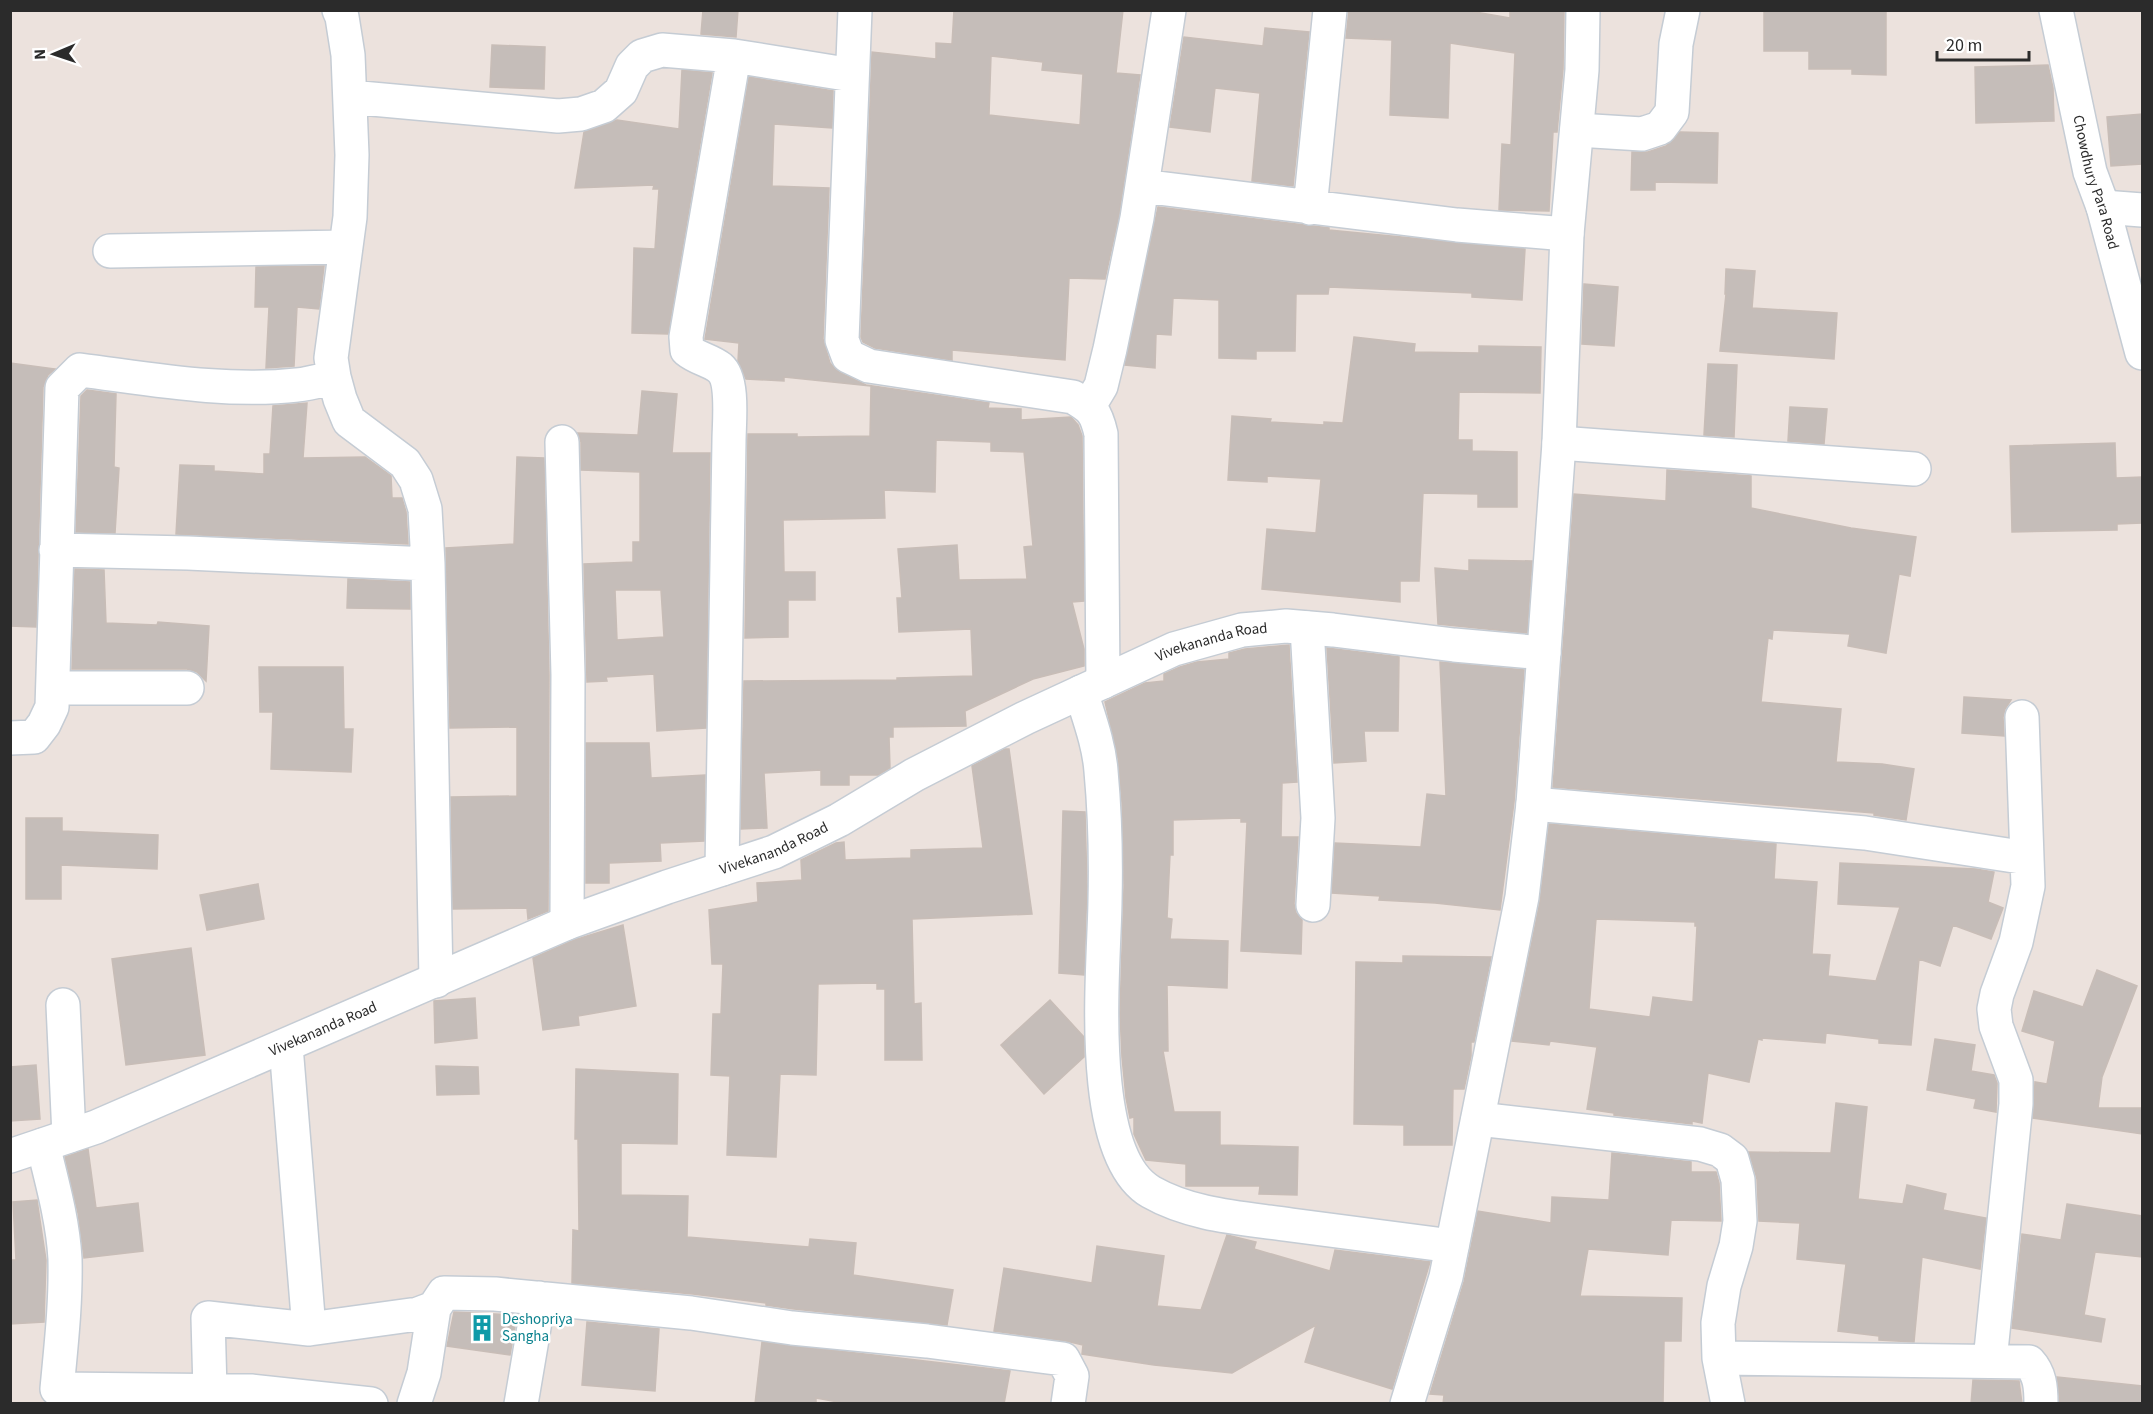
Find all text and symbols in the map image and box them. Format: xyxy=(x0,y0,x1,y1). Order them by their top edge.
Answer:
north arrow xyxy=(24,24,84,84)
scale bar xyxy=(1937,24,2028,62)
text: 20 m xyxy=(1946,33,1982,58)
text: N xyxy=(29,49,51,60)
street label: Chowdhury Para Road xyxy=(2067,113,2124,252)
street label: Vivekananda Road xyxy=(1152,618,1268,667)
street label: Vivekananda Road xyxy=(717,817,832,880)
street label: Vivekananda Road xyxy=(266,997,380,1062)
place label: Deshopriya Sangha xyxy=(502,1309,573,1347)
building icon: Deshopriya Sangha xyxy=(467,1313,497,1343)

